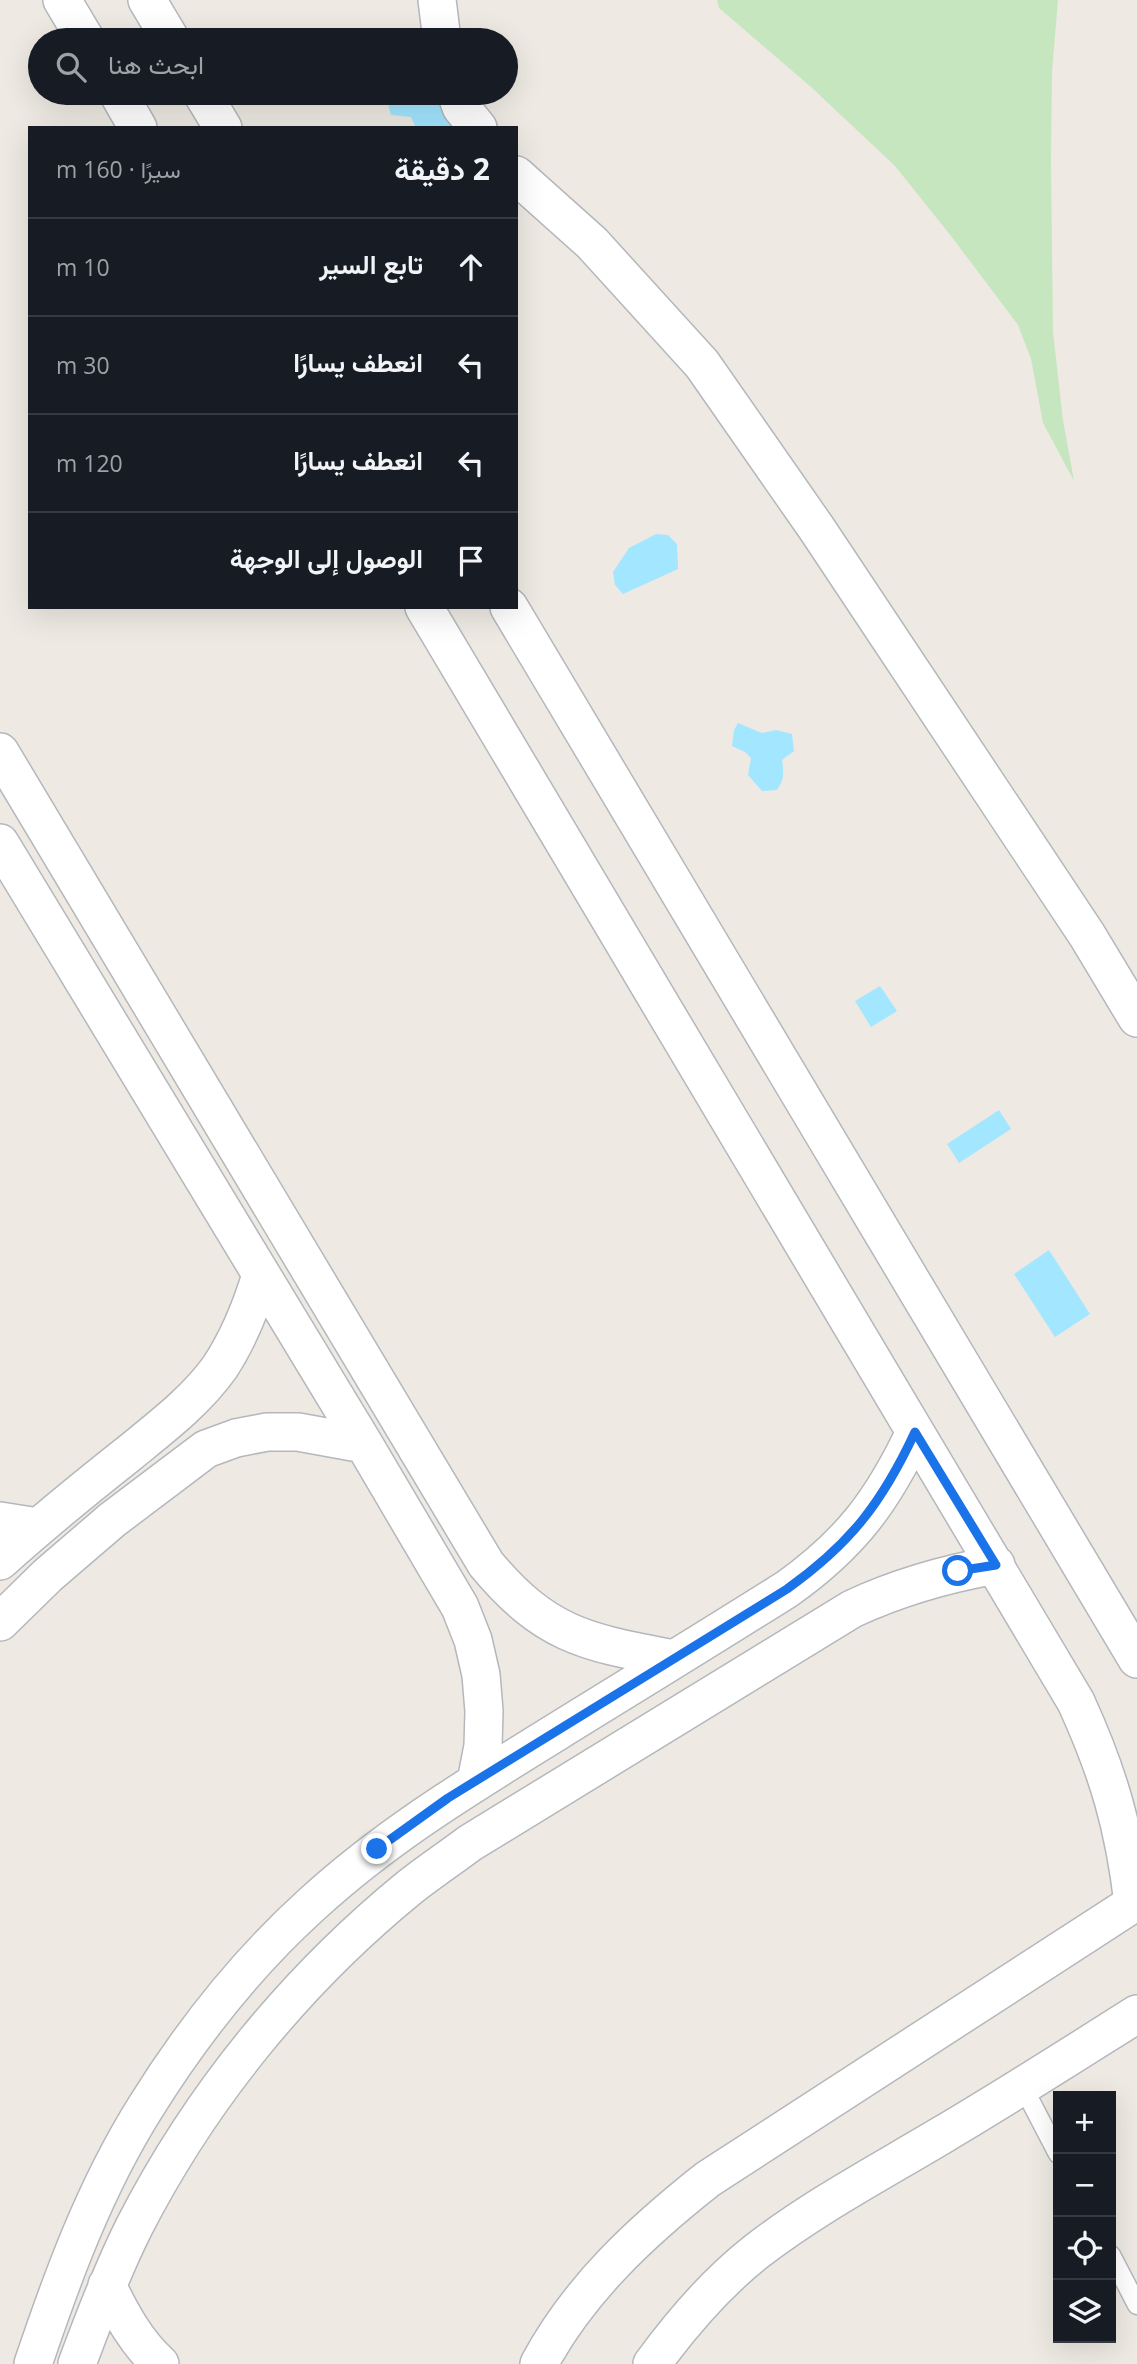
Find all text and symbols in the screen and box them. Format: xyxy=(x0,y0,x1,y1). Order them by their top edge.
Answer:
search box xyxy=(28,28,518,105)
text: ابحث هنا xyxy=(108,46,204,82)
icon: search xyxy=(52,48,90,86)
text: 2 دقيقة xyxy=(394,148,490,189)
text: سيرًا · 160 m xyxy=(56,153,181,185)
text: تابع السير xyxy=(319,246,423,282)
icon: ahead xyxy=(452,248,490,286)
text: 10 m xyxy=(56,251,110,283)
text: انعطف يسارًا xyxy=(293,344,423,380)
icon: left xyxy=(452,346,490,384)
text: 30 m xyxy=(56,349,110,381)
text: انعطف يسارًا xyxy=(293,442,423,478)
icon: left xyxy=(452,444,490,482)
text: 120 m xyxy=(56,447,123,479)
text: الوصول إلى الوجهة xyxy=(230,540,423,576)
icon: arrive xyxy=(452,542,490,580)
route start xyxy=(942,1555,973,1586)
route end xyxy=(361,1833,392,1864)
map controls xyxy=(1053,2091,1116,2343)
button: + xyxy=(1053,2091,1116,2154)
button: − xyxy=(1053,2154,1116,2217)
button: locate xyxy=(1053,2217,1116,2280)
button: layers xyxy=(1053,2280,1116,2343)

